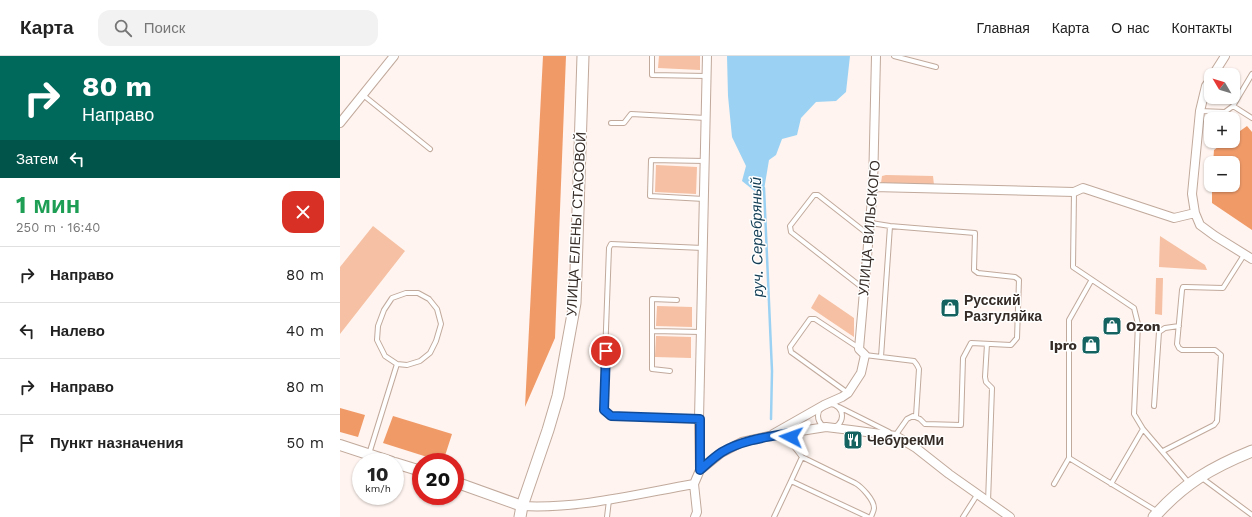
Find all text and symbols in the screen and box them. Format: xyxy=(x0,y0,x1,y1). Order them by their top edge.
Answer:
search box xyxy=(98,10,378,46)
text: Карта xyxy=(20,16,74,39)
icon: search xyxy=(112,17,134,39)
text: Поиск xyxy=(144,19,185,37)
text: Главная xyxy=(977,20,1030,36)
text: Карта xyxy=(1052,20,1089,36)
text: О нас xyxy=(1111,20,1150,36)
text: Контакты xyxy=(1172,20,1232,36)
north arrow xyxy=(1204,68,1240,104)
map controls xyxy=(1204,68,1240,192)
text: 80 m xyxy=(82,70,152,103)
icon: right xyxy=(16,72,68,124)
text: Направо xyxy=(82,104,154,125)
button: + xyxy=(1204,112,1240,148)
street label: УЛИЦА ЕЛЕНЫ СТАСОВОЙ xyxy=(562,131,589,317)
icon: left xyxy=(66,148,88,170)
text: Затем xyxy=(16,150,58,168)
button: − xyxy=(1204,156,1240,192)
street label: УЛИЦА ВИЛЬСКОГО xyxy=(855,159,883,297)
water label: руч. Серебряный xyxy=(747,176,767,298)
text: 1 мин xyxy=(16,191,80,219)
button: close xyxy=(282,191,324,233)
text: 250 m · 16:40 xyxy=(16,220,100,235)
icon: right xyxy=(16,264,38,286)
text: Направо xyxy=(50,266,114,284)
text: 80 m xyxy=(286,266,324,284)
place label: Русский Разгуляйка xyxy=(964,292,1042,324)
shop icon: Русский Разгуляйка xyxy=(939,297,961,319)
shop icon: Ozon xyxy=(1101,315,1123,337)
place label: Ozon xyxy=(1126,318,1161,334)
icon: left xyxy=(16,320,38,342)
text: Налево xyxy=(50,322,105,340)
text: 40 m xyxy=(286,322,324,340)
pin xyxy=(589,334,623,368)
shop icon: Ipro xyxy=(1080,334,1102,356)
place label: Ipro xyxy=(1049,337,1077,353)
icon: arrive xyxy=(595,340,617,362)
icon: right xyxy=(16,376,38,398)
text: Направо xyxy=(50,378,114,396)
text: 80 m xyxy=(286,378,324,396)
position arrow xyxy=(770,416,812,458)
restaurant icon: ЧебурекМи xyxy=(842,429,864,451)
icon: arrive xyxy=(16,432,38,454)
place label: ЧебурекМи xyxy=(867,432,944,448)
text: Пункт назначения xyxy=(50,434,183,452)
text: 50 m xyxy=(287,434,324,452)
speed limit sign: 20 xyxy=(412,453,464,505)
text: 10 xyxy=(367,462,389,486)
text: km/h xyxy=(365,483,391,494)

